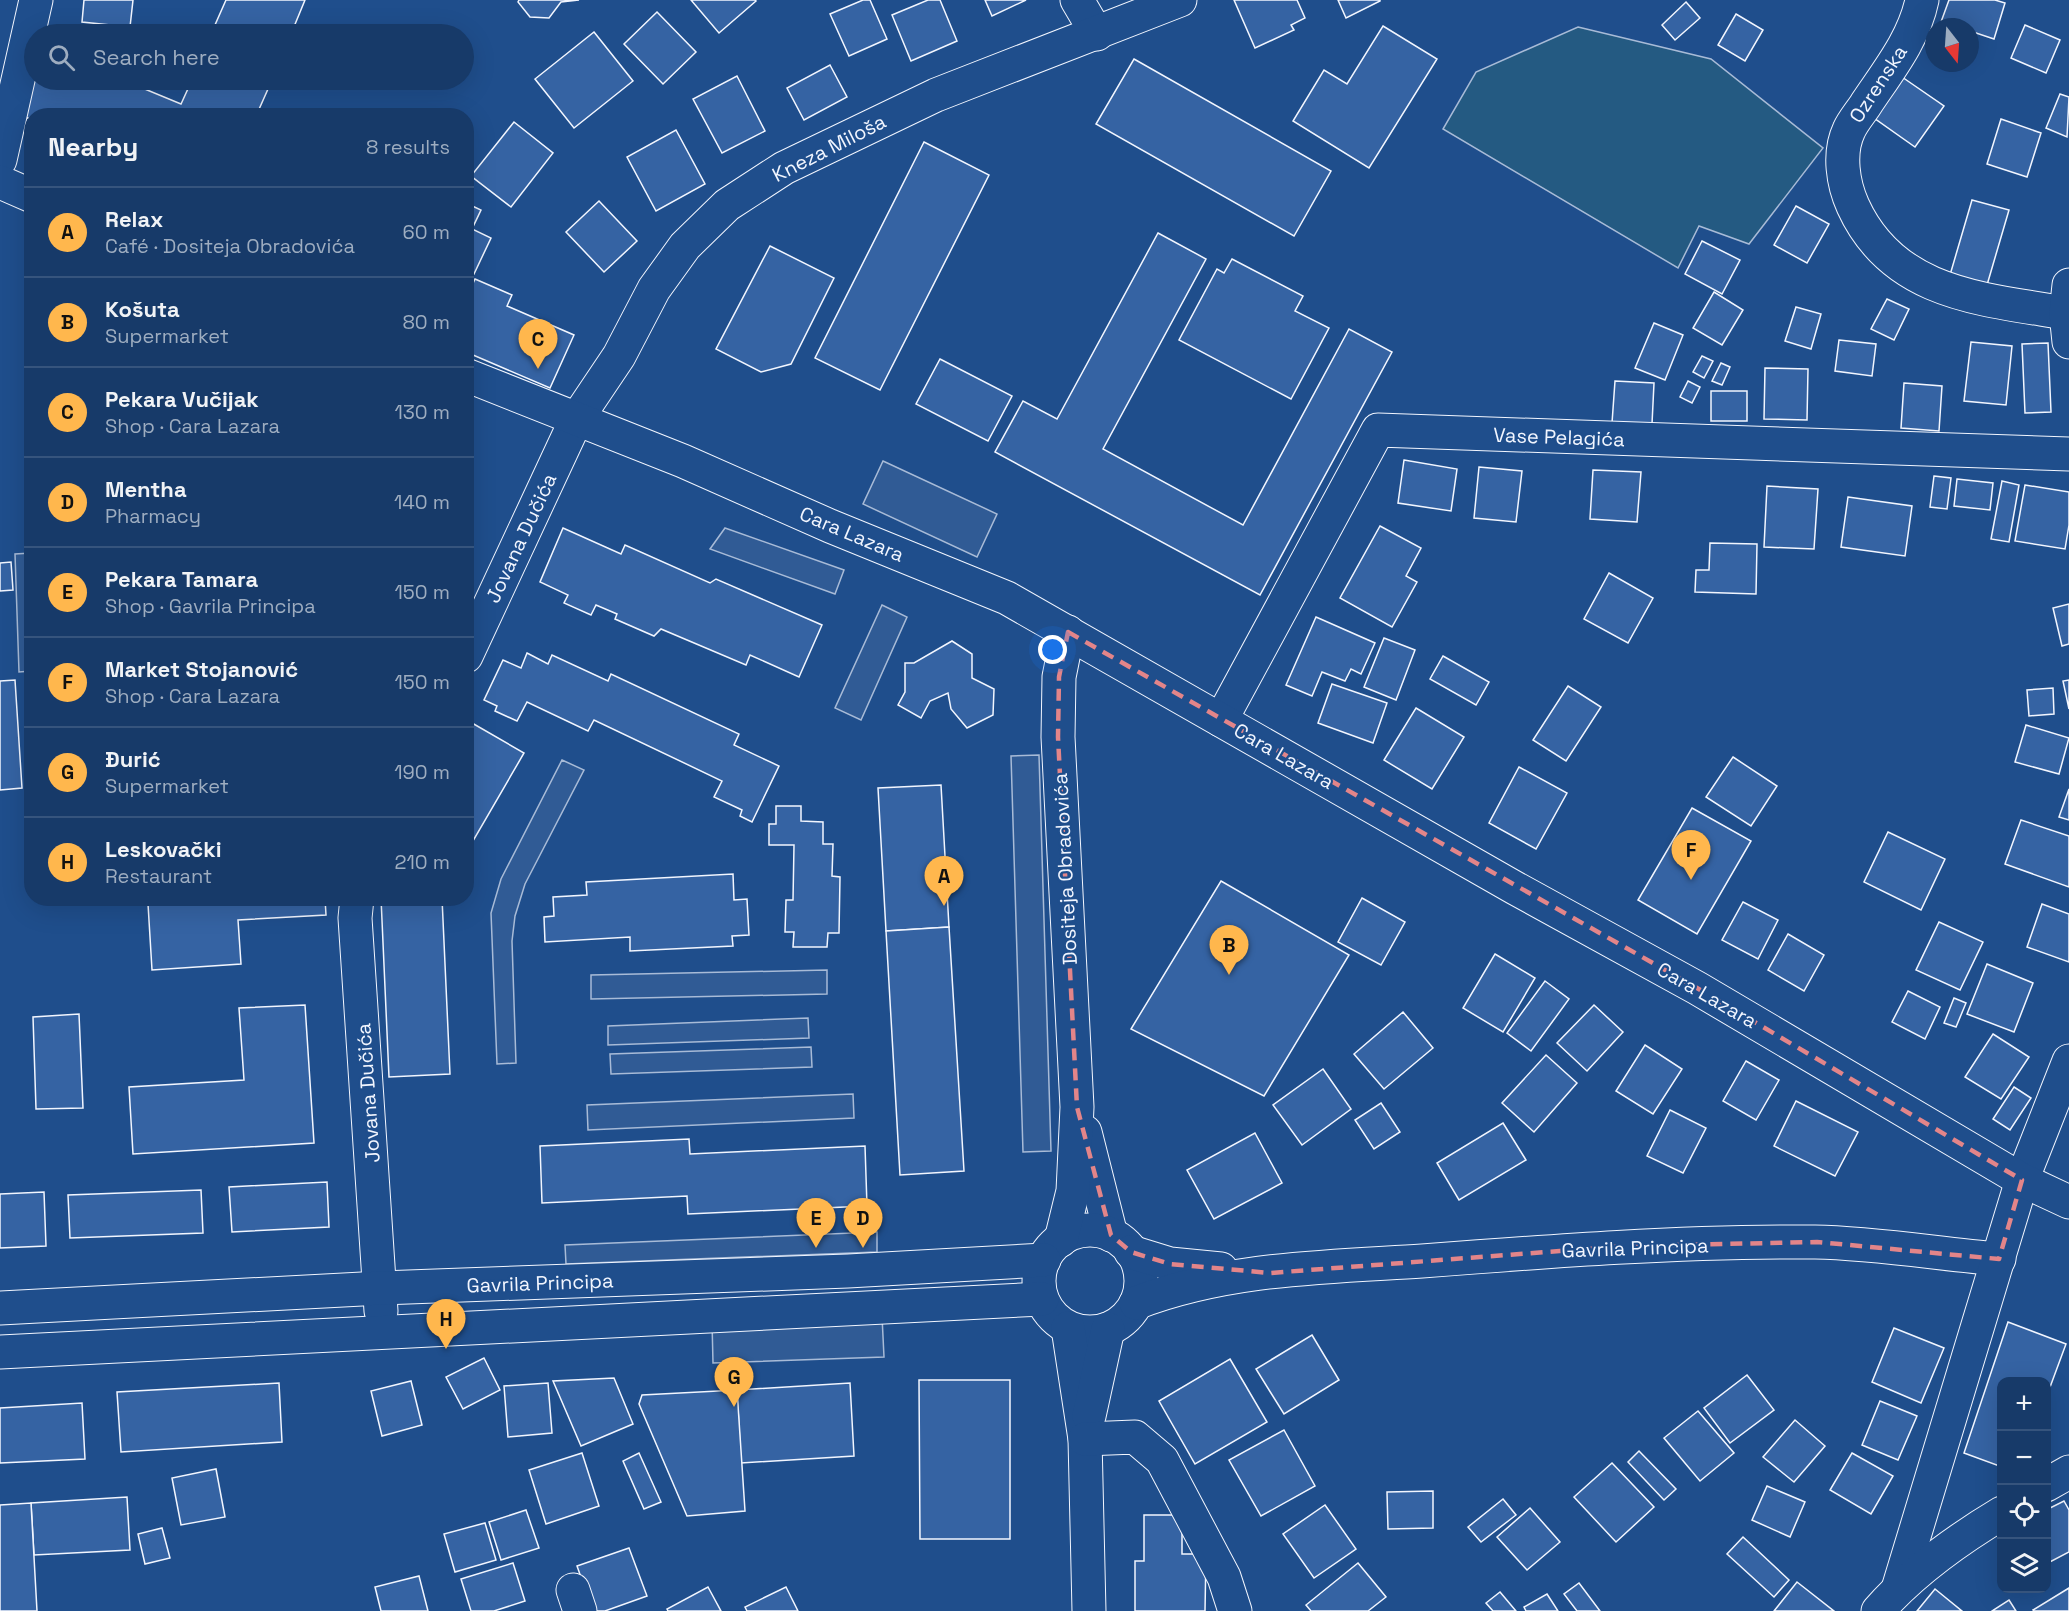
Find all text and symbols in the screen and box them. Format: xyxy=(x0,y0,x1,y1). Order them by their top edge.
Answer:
north arrow xyxy=(1925,18,1979,72)
search box xyxy=(24,24,474,90)
street label: Ozrenska xyxy=(1843,40,1913,128)
icon: search xyxy=(45,41,78,74)
text: Search here xyxy=(93,43,220,71)
street label: Kneza Miloša xyxy=(768,108,890,188)
text: Nearby xyxy=(48,130,138,164)
text: 8 results xyxy=(366,134,450,160)
text: Relax xyxy=(105,205,163,233)
text: A xyxy=(61,219,74,245)
text: 60 m xyxy=(403,219,450,245)
text: Café · Dositeja Obradovića xyxy=(105,233,355,259)
text: Košuta xyxy=(105,295,180,323)
text: B xyxy=(61,309,74,335)
text: 80 m xyxy=(402,309,450,335)
pin: C xyxy=(518,320,558,369)
text: Supermarket xyxy=(105,323,229,349)
text: Pekara Vučijak xyxy=(105,385,259,413)
text: C xyxy=(61,399,74,425)
text: 130 m xyxy=(394,399,450,425)
text: Shop · Cara Lazara xyxy=(105,413,280,439)
street label: Vase Pelagića xyxy=(1493,422,1625,452)
street label: Jovana Dučića xyxy=(480,469,562,607)
text: Mentha xyxy=(105,475,187,503)
text: D xyxy=(61,489,74,515)
text: 140 m xyxy=(394,489,450,515)
street label: Cara Lazara xyxy=(796,500,908,568)
text: Pharmacy xyxy=(105,503,201,529)
text: Pekara Tamara xyxy=(105,565,258,593)
text: E xyxy=(62,579,73,605)
text: 150 m xyxy=(395,579,450,605)
text: Shop · Gavrila Principa xyxy=(105,593,316,619)
your location xyxy=(1038,635,1067,664)
text: Market Stojanović xyxy=(105,655,298,683)
text: F xyxy=(62,669,73,695)
text: 150 m xyxy=(395,669,450,695)
text: Shop · Cara Lazara xyxy=(105,683,280,709)
street label: Cara Lazara xyxy=(1229,717,1339,795)
text: Đurić xyxy=(105,745,161,773)
text: G xyxy=(61,759,74,785)
text: 190 m xyxy=(394,759,450,785)
street label: Dositeja Obradovića xyxy=(1047,772,1083,966)
text: Supermarket xyxy=(105,773,229,799)
pin: F xyxy=(1672,830,1710,880)
text: Leskovački xyxy=(105,835,222,863)
text: H xyxy=(61,849,74,875)
text: 210 m xyxy=(394,849,450,875)
pin: A xyxy=(924,856,964,906)
text: Restaurant xyxy=(105,863,212,889)
pin: B xyxy=(1210,926,1248,975)
street label: Cara Lazara xyxy=(1652,956,1762,1034)
street label: Jovana Dučića xyxy=(350,1022,386,1164)
pin: E xyxy=(796,1198,836,1248)
pin: D xyxy=(844,1198,882,1248)
street label: Gavrila Principa xyxy=(1561,1232,1709,1264)
street label: Gavrila Principa xyxy=(466,1267,614,1299)
pin: H xyxy=(426,1300,466,1349)
pin: G xyxy=(714,1358,754,1407)
map controls xyxy=(1997,1377,2051,1593)
button: + xyxy=(1997,1377,2051,1431)
button: − xyxy=(1997,1431,2051,1485)
button: locate xyxy=(1997,1485,2051,1539)
button: layers xyxy=(1997,1539,2051,1593)

